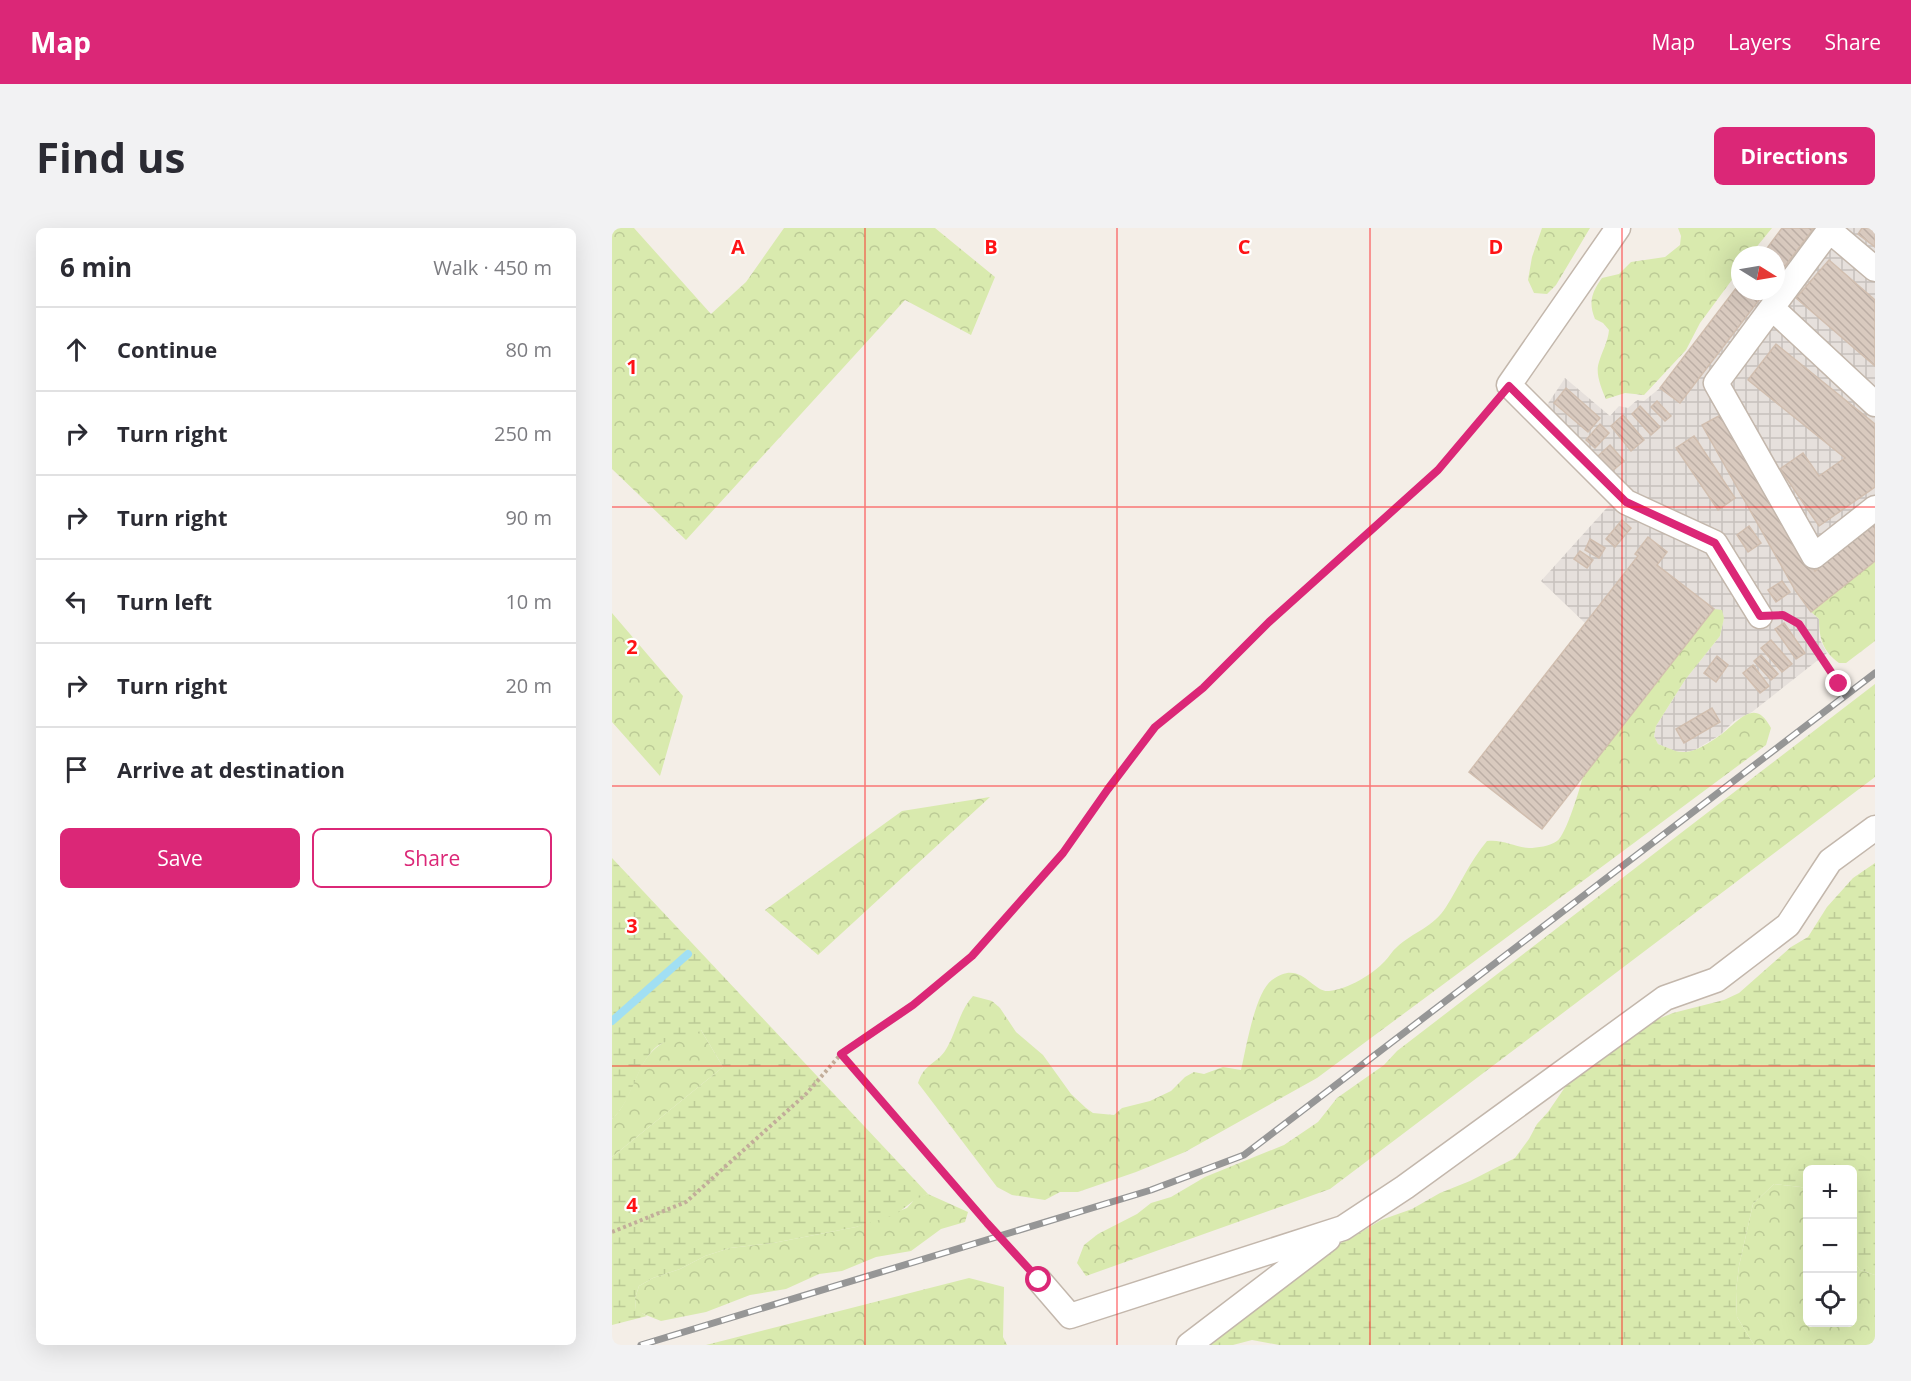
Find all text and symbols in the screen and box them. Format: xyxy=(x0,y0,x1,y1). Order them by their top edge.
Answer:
text: Map xyxy=(30,23,91,61)
text: Map xyxy=(1652,28,1695,56)
text: Layers xyxy=(1728,28,1792,56)
text: Share xyxy=(1825,28,1881,56)
button: Directions xyxy=(1714,127,1875,185)
text: Find us xyxy=(36,128,185,185)
text: A xyxy=(731,233,745,260)
text: B xyxy=(984,233,998,260)
text: C xyxy=(1238,233,1251,260)
text: D xyxy=(1489,233,1503,260)
north arrow xyxy=(1731,246,1785,300)
text: 6 min xyxy=(60,249,132,285)
text: Walk · 450 m xyxy=(433,254,552,281)
icon: ahead xyxy=(60,333,93,366)
text: Continue xyxy=(117,334,217,364)
text: 80 m xyxy=(505,336,552,363)
text: 1 xyxy=(626,353,638,380)
icon: right xyxy=(60,417,93,450)
text: Turn right xyxy=(117,418,228,448)
text: 250 m xyxy=(494,420,552,447)
icon: right xyxy=(60,501,93,534)
text: Turn right xyxy=(117,502,228,532)
text: 90 m xyxy=(505,504,552,531)
icon: left xyxy=(60,585,93,618)
text: Turn left xyxy=(117,586,212,616)
text: 10 m xyxy=(505,588,552,615)
text: 2 xyxy=(626,633,638,660)
icon: right xyxy=(60,669,93,702)
text: Turn right xyxy=(117,670,228,700)
route end xyxy=(1825,670,1851,696)
text: 20 m xyxy=(505,672,552,699)
icon: arrive xyxy=(60,753,93,786)
text: Arrive at destination xyxy=(117,754,345,784)
button: Save xyxy=(60,828,300,888)
button: Share xyxy=(312,828,552,888)
text: 3 xyxy=(626,912,638,939)
map controls xyxy=(1803,1165,1857,1327)
button: + xyxy=(1803,1165,1857,1219)
text: 4 xyxy=(626,1191,638,1218)
button: − xyxy=(1803,1219,1857,1273)
route start xyxy=(1025,1266,1051,1292)
button: locate xyxy=(1803,1273,1857,1327)

